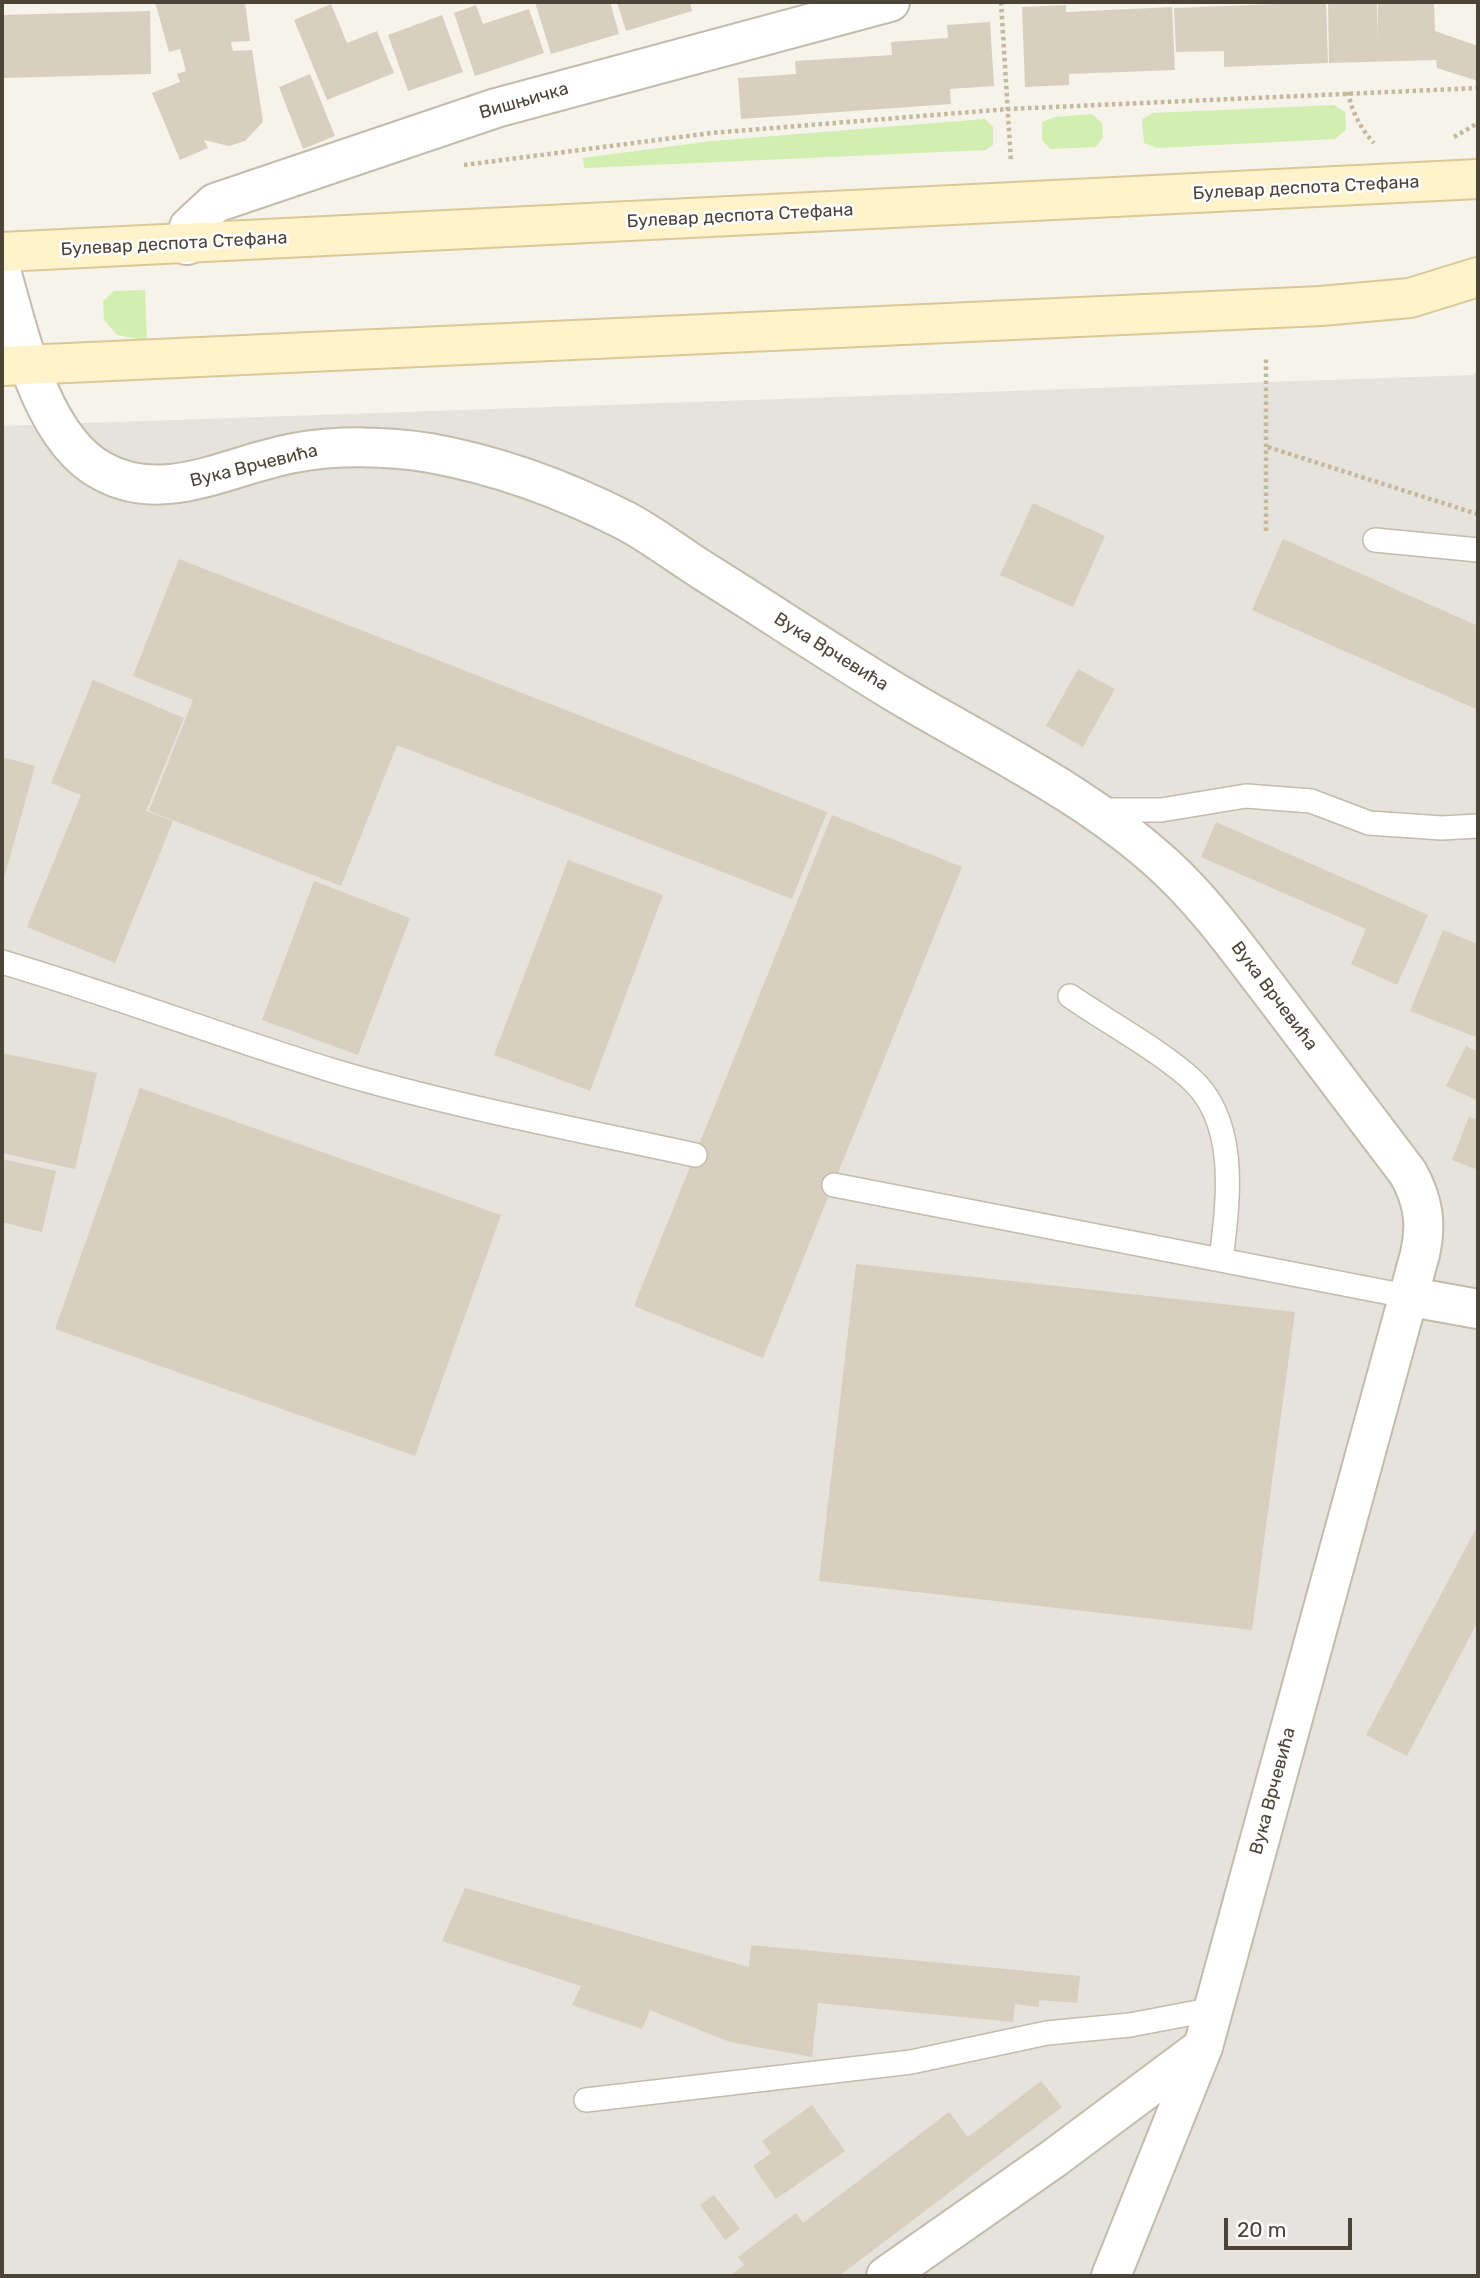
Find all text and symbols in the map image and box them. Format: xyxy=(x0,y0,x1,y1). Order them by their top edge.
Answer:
street label: Вишњичка xyxy=(477,78,571,124)
street label: Булевар деспота Стефана xyxy=(1192,171,1420,205)
street label: Булевар деспота Стефана xyxy=(626,199,854,233)
street label: Булевар деспота Стефана xyxy=(60,227,288,261)
street label: Вука Врчевића xyxy=(188,440,320,492)
street label: Вука Врчевића xyxy=(770,608,892,696)
street label: Вука Врчевића xyxy=(1226,937,1322,1055)
street label: Вука Врчевића xyxy=(1246,1725,1300,1857)
scale bar xyxy=(1228,2204,1356,2248)
text: 20 m xyxy=(1237,2217,1286,2242)

